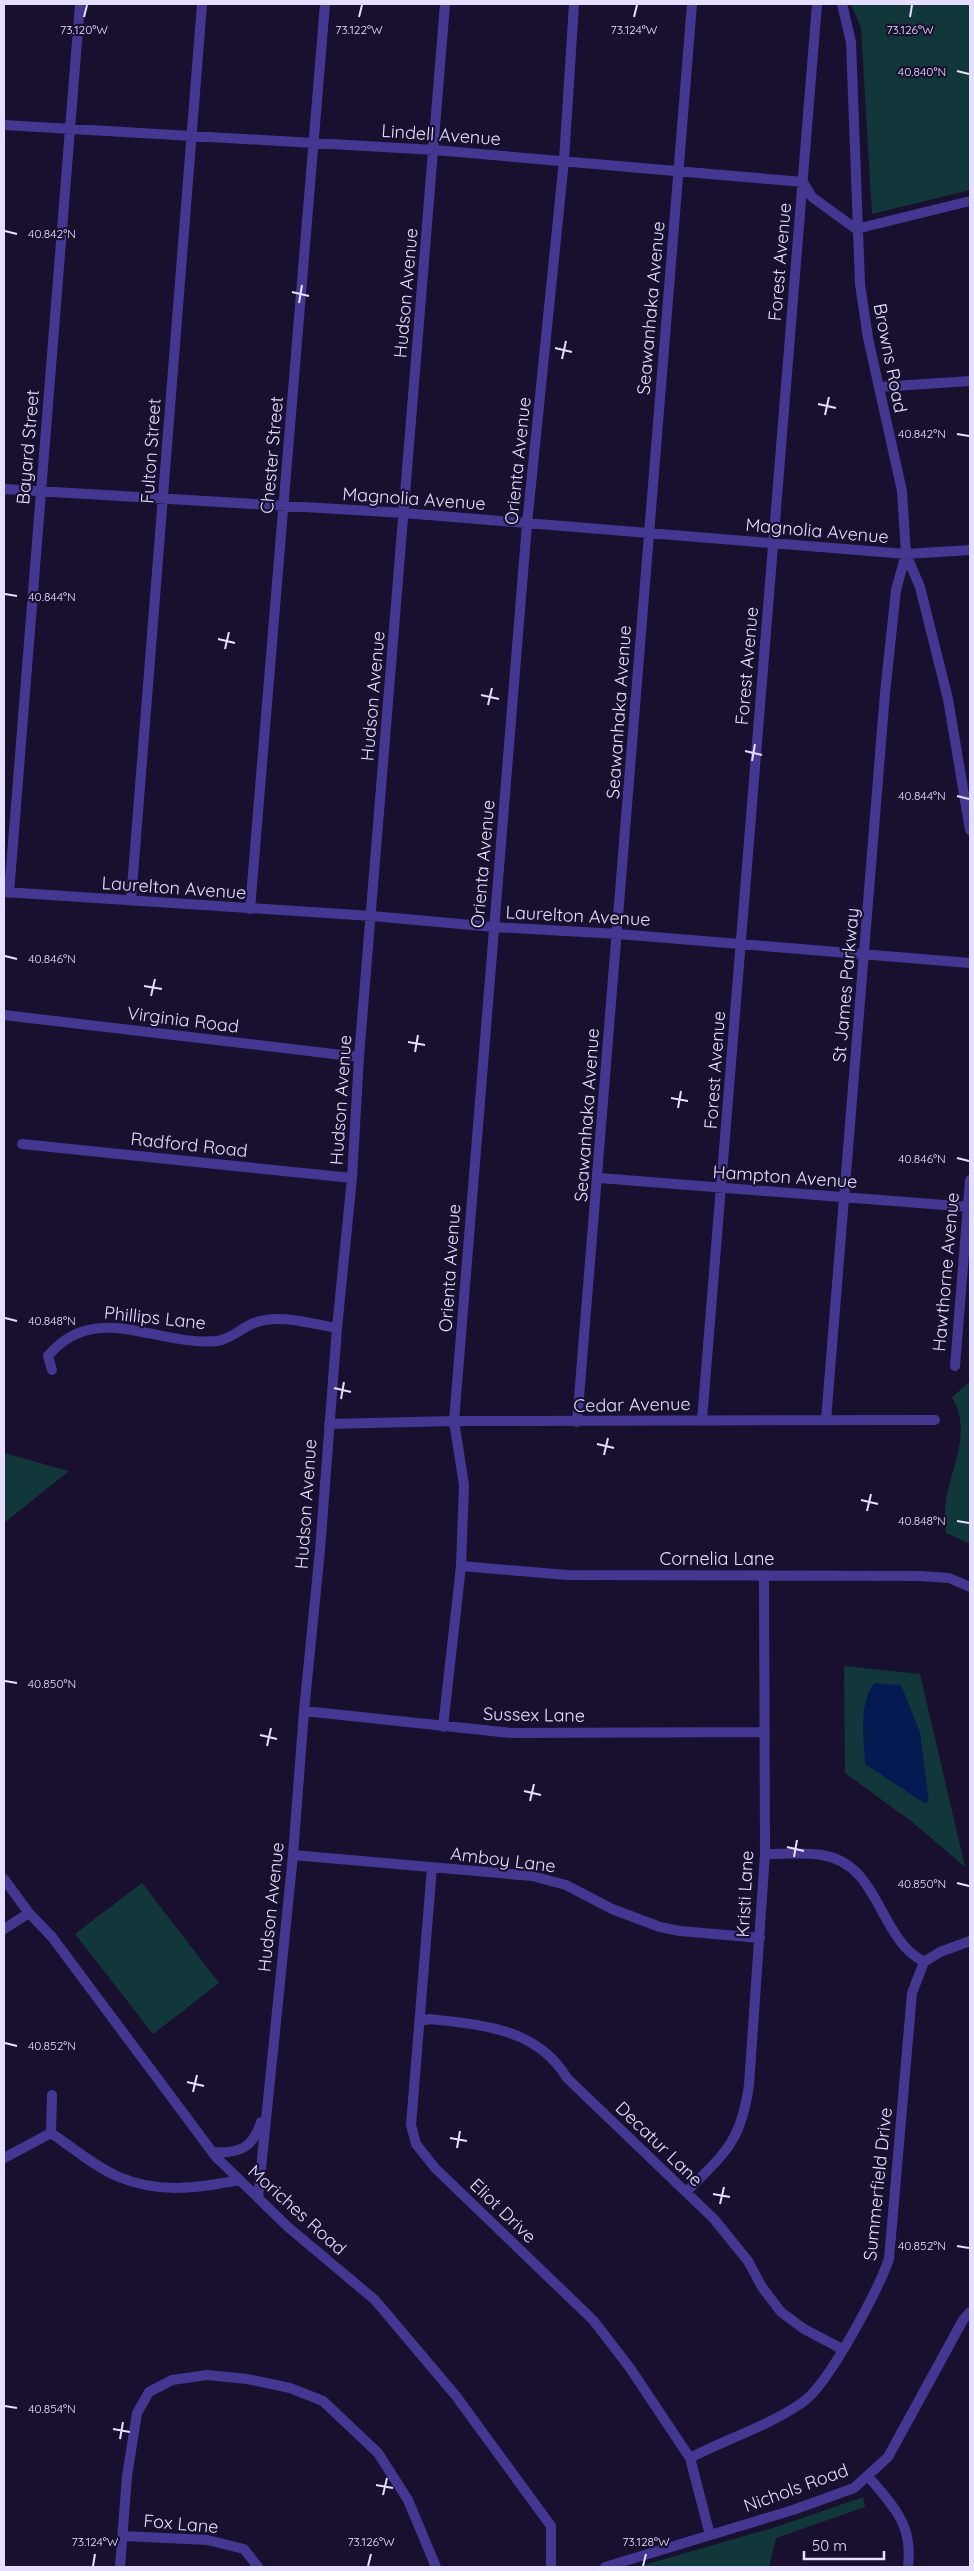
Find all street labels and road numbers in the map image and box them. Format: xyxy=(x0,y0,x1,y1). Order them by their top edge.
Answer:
street label: Lindell Avenue xyxy=(381,119,502,150)
street label: Forest Avenue xyxy=(763,202,796,322)
street label: Seawanhaka Avenue xyxy=(631,220,670,396)
street label: Hudson Avenue xyxy=(388,227,423,359)
street label: Browns Road xyxy=(869,301,912,415)
street label: Bayard Street xyxy=(11,389,44,505)
street label: Chester Street xyxy=(255,395,288,515)
street label: Orienta Avenue xyxy=(499,396,536,526)
street label: Fulton Street xyxy=(135,397,166,504)
street label: Magnolia Avenue xyxy=(342,482,487,515)
street label: Magnolia Avenue xyxy=(744,513,890,548)
street label: Forest Avenue xyxy=(730,606,763,726)
street label: Seawanhaka Avenue xyxy=(601,624,636,800)
street label: Hudson Avenue xyxy=(355,630,390,762)
street label: Orienta Avenue xyxy=(465,799,500,929)
street label: Laurelton Avenue xyxy=(101,871,247,904)
street label: Laurelton Avenue xyxy=(505,900,651,931)
street label: St James Parkway xyxy=(827,907,864,1063)
street label: Virginia Road xyxy=(126,1001,240,1038)
street label: Forest Avenue xyxy=(699,1010,730,1130)
street label: Seawanhaka Avenue xyxy=(569,1027,604,1203)
street label: Hudson Avenue xyxy=(324,1034,357,1166)
street label: Radford Road xyxy=(129,1127,249,1162)
street label: Hampton Avenue xyxy=(712,1160,858,1193)
street label: Hawthorne Avenue xyxy=(927,1192,964,1352)
street label: Orienta Avenue xyxy=(434,1203,465,1333)
street label: Phillips Lane xyxy=(103,1301,207,1334)
street label: Cedar Avenue xyxy=(573,1392,691,1417)
street label: Hudson Avenue xyxy=(289,1438,322,1570)
street label: Cornelia Lane xyxy=(659,1547,775,1570)
street label: Sussex Lane xyxy=(483,1702,585,1727)
street label: Hudson Avenue xyxy=(252,1841,289,1973)
street label: Amboy Lane xyxy=(449,1842,557,1877)
street label: Kristi Lane xyxy=(731,1850,758,1938)
street label: Decatur Lane xyxy=(611,2096,708,2191)
street label: Summerfield Drive xyxy=(858,2106,897,2262)
street label: Moriches Road xyxy=(243,2160,351,2260)
street label: Eliot Drive xyxy=(465,2173,541,2248)
street label: Nichols Road xyxy=(740,2458,851,2517)
street label: Fox Lane xyxy=(143,2509,220,2538)

